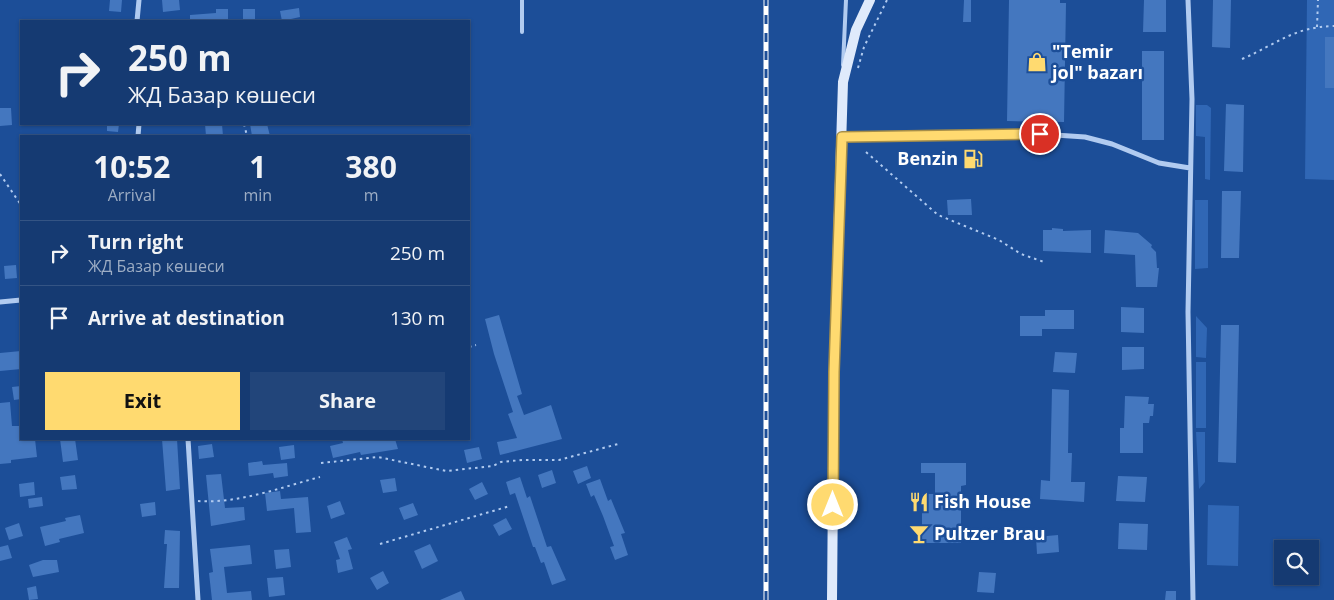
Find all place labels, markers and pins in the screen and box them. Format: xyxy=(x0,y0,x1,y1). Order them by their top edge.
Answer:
place label: "Temir jol" bazarı xyxy=(1050,39,1143,84)
shop icon: "Temir jol" bazarı xyxy=(1026,51,1048,73)
pin xyxy=(1019,113,1061,155)
place label: Benzin xyxy=(897,146,958,170)
fuel station icon: Benzin xyxy=(962,148,984,170)
place label: Fish House xyxy=(934,489,1031,513)
restaurant icon: Fish House xyxy=(908,491,930,513)
place label: Pultzer Brau xyxy=(934,521,1046,545)
bar icon: Pultzer Brau xyxy=(908,523,930,545)

